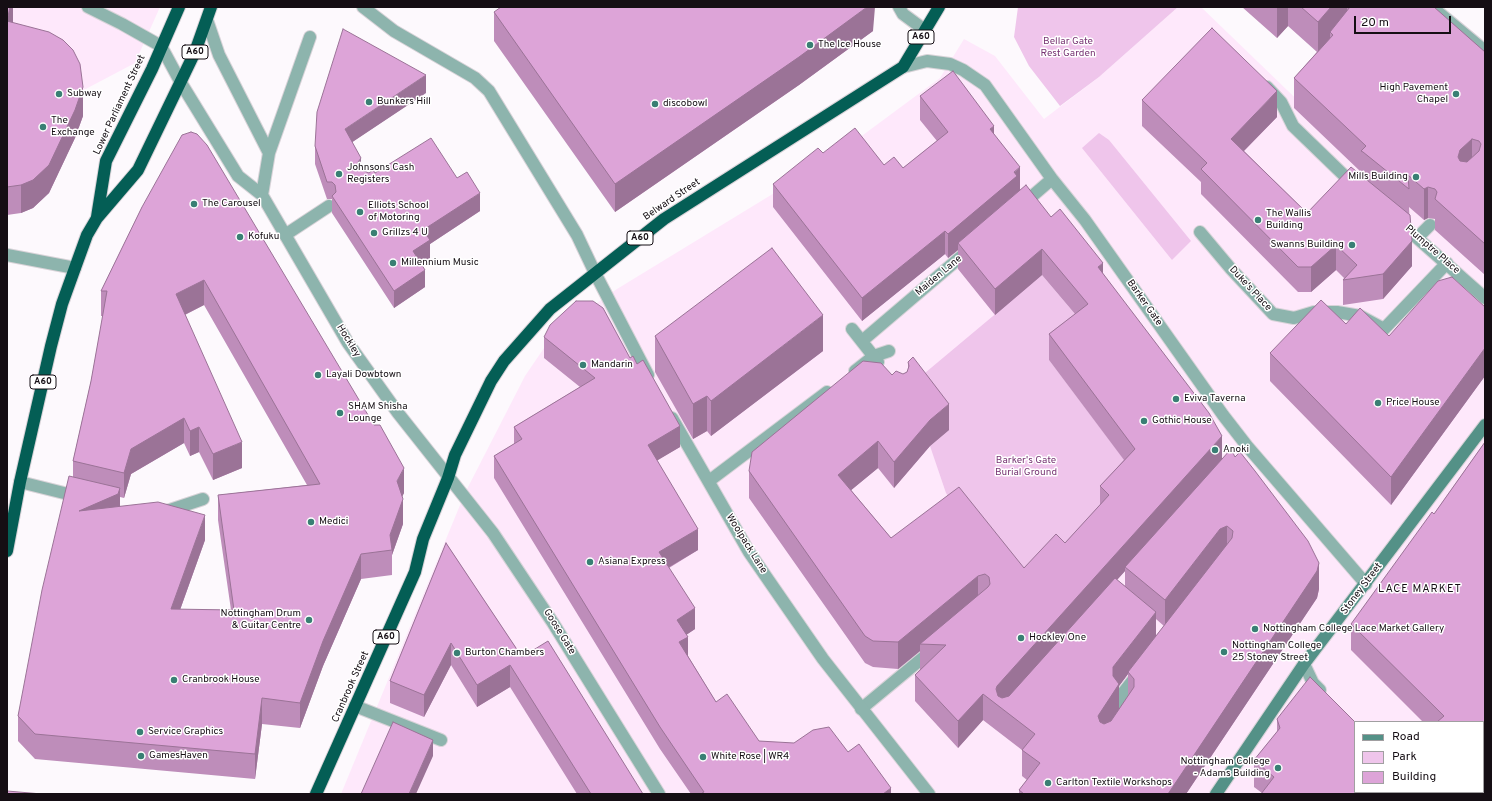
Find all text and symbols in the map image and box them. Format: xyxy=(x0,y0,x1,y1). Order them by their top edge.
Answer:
scale bar xyxy=(1356,8,1453,34)
text: 20 m xyxy=(1361,15,1389,31)
road number: A60 xyxy=(908,30,934,44)
park label: Bellar Gate Rest Garden xyxy=(1040,36,1096,60)
place label: The Ice House xyxy=(818,39,881,51)
marker: The Ice House xyxy=(805,40,815,50)
road number: A60 xyxy=(182,45,208,59)
street label: Lower Parliament Street xyxy=(92,53,148,157)
place label: High Pavement Chapel xyxy=(1380,82,1448,106)
place label: Subway xyxy=(67,88,102,100)
marker: Subway xyxy=(54,89,64,99)
marker: High Pavement Chapel xyxy=(1451,89,1461,99)
place label: Bunkers Hill xyxy=(377,96,431,108)
marker: Bunkers Hill xyxy=(364,97,374,107)
place label: discobowl xyxy=(663,98,707,110)
marker: discobowl xyxy=(650,99,660,109)
place label: The Exchange xyxy=(51,115,95,138)
marker: The Exchange xyxy=(38,122,48,132)
place label: Johnsons Cash Registers xyxy=(347,162,414,186)
marker: Johnsons Cash Registers xyxy=(334,169,344,179)
place label: Mills Building xyxy=(1348,171,1408,183)
marker: Mills Building xyxy=(1411,172,1421,182)
street label: Belward Street xyxy=(641,177,703,223)
place label: The Carousel xyxy=(202,198,261,210)
marker: The Carousel xyxy=(189,199,199,209)
place label: Elliots School of Motoring xyxy=(368,200,429,224)
marker: Elliots School of Motoring xyxy=(355,207,365,217)
place label: The Wallis Building xyxy=(1266,208,1311,232)
marker: The Wallis Building xyxy=(1253,215,1263,225)
street label: Plumptre Place xyxy=(1402,223,1462,277)
place label: Grillzs 4 U xyxy=(382,227,428,239)
marker: Grillzs 4 U xyxy=(369,228,379,238)
place label: Kofuku xyxy=(248,231,279,243)
road number: A60 xyxy=(627,231,653,245)
marker: Kofuku xyxy=(235,232,245,242)
place label: Swanns Building xyxy=(1271,239,1344,251)
marker: Swanns Building xyxy=(1347,240,1357,250)
street label: Maiden Lane xyxy=(913,253,965,299)
place label: Millennium Music xyxy=(401,257,479,269)
marker: Millennium Music xyxy=(388,258,398,268)
street label: Duke's Place xyxy=(1226,264,1274,314)
street label: Barker Gate xyxy=(1124,278,1164,328)
street label: Hockley xyxy=(333,322,363,360)
place label: Mandarin xyxy=(591,359,633,371)
marker: Mandarin xyxy=(578,360,588,370)
place label: Layali Dowbtown xyxy=(326,369,401,381)
marker: Layali Dowbtown xyxy=(313,370,323,380)
road number: A60 xyxy=(30,375,56,389)
place label: Eviva Taverna xyxy=(1184,393,1245,405)
marker: Eviva Taverna xyxy=(1171,394,1181,404)
place label: Price House xyxy=(1386,397,1440,409)
marker: Price House xyxy=(1373,398,1383,408)
place label: SHAM Shisha Lounge xyxy=(348,401,408,424)
marker: SHAM Shisha Lounge xyxy=(335,408,345,418)
place label: Gothic House xyxy=(1152,415,1212,427)
marker: Gothic House xyxy=(1139,416,1149,426)
place label: Anoki xyxy=(1223,444,1249,456)
marker: Anoki xyxy=(1210,445,1220,455)
park label: Barker's Gate Burial Ground xyxy=(995,455,1057,478)
street label: Woolpack Lane xyxy=(723,512,769,576)
place label: Medici xyxy=(319,516,348,528)
marker: Medici xyxy=(306,517,316,527)
place label: Asiana Express xyxy=(598,556,666,568)
marker: Asiana Express xyxy=(585,557,595,567)
street label: Stoney Street xyxy=(1339,561,1385,617)
district label: LACE MARKET xyxy=(1378,583,1462,597)
street label: Goose Gate xyxy=(540,607,578,657)
place label: Nottingham Drum & Guitar Centre xyxy=(221,608,301,632)
marker: Nottingham Drum & Guitar Centre xyxy=(304,615,314,625)
place label: Nottingham College Lace Market Gallery xyxy=(1263,623,1444,635)
marker: Nottingham College Lace Market Gallery xyxy=(1250,624,1260,634)
road number: A60 xyxy=(373,630,399,644)
place label: Hockley One xyxy=(1029,632,1086,644)
marker: Hockley One xyxy=(1016,633,1026,643)
place label: Nottingham College 25 Stoney Street xyxy=(1232,640,1321,664)
place label: Burton Chambers xyxy=(465,647,544,659)
marker: Nottingham College 25 Stoney Street xyxy=(1219,647,1229,657)
marker: Burton Chambers xyxy=(452,648,462,658)
street label: Cranbrook Street xyxy=(330,649,372,725)
place label: Cranbrook House xyxy=(182,674,260,686)
marker: Cranbrook House xyxy=(169,675,179,685)
legend xyxy=(1354,721,1484,793)
place label: Service Graphics xyxy=(148,726,223,738)
marker: Service Graphics xyxy=(135,727,145,737)
text: Road xyxy=(1392,729,1420,745)
text: Park xyxy=(1392,749,1417,765)
place label: GamesHaven xyxy=(149,750,208,762)
marker: GamesHaven xyxy=(136,751,146,761)
place label: White Rose | WR4 xyxy=(711,751,789,763)
marker: White Rose | WR4 xyxy=(698,752,708,762)
place label: Nottingham College - Adams Building xyxy=(1181,756,1270,780)
marker: Nottingham College - Adams Building xyxy=(1273,763,1283,773)
text: Building xyxy=(1392,769,1436,785)
place label: Carlton Textile Workshops xyxy=(1056,777,1172,789)
marker: Carlton Textile Workshops xyxy=(1043,778,1053,788)

